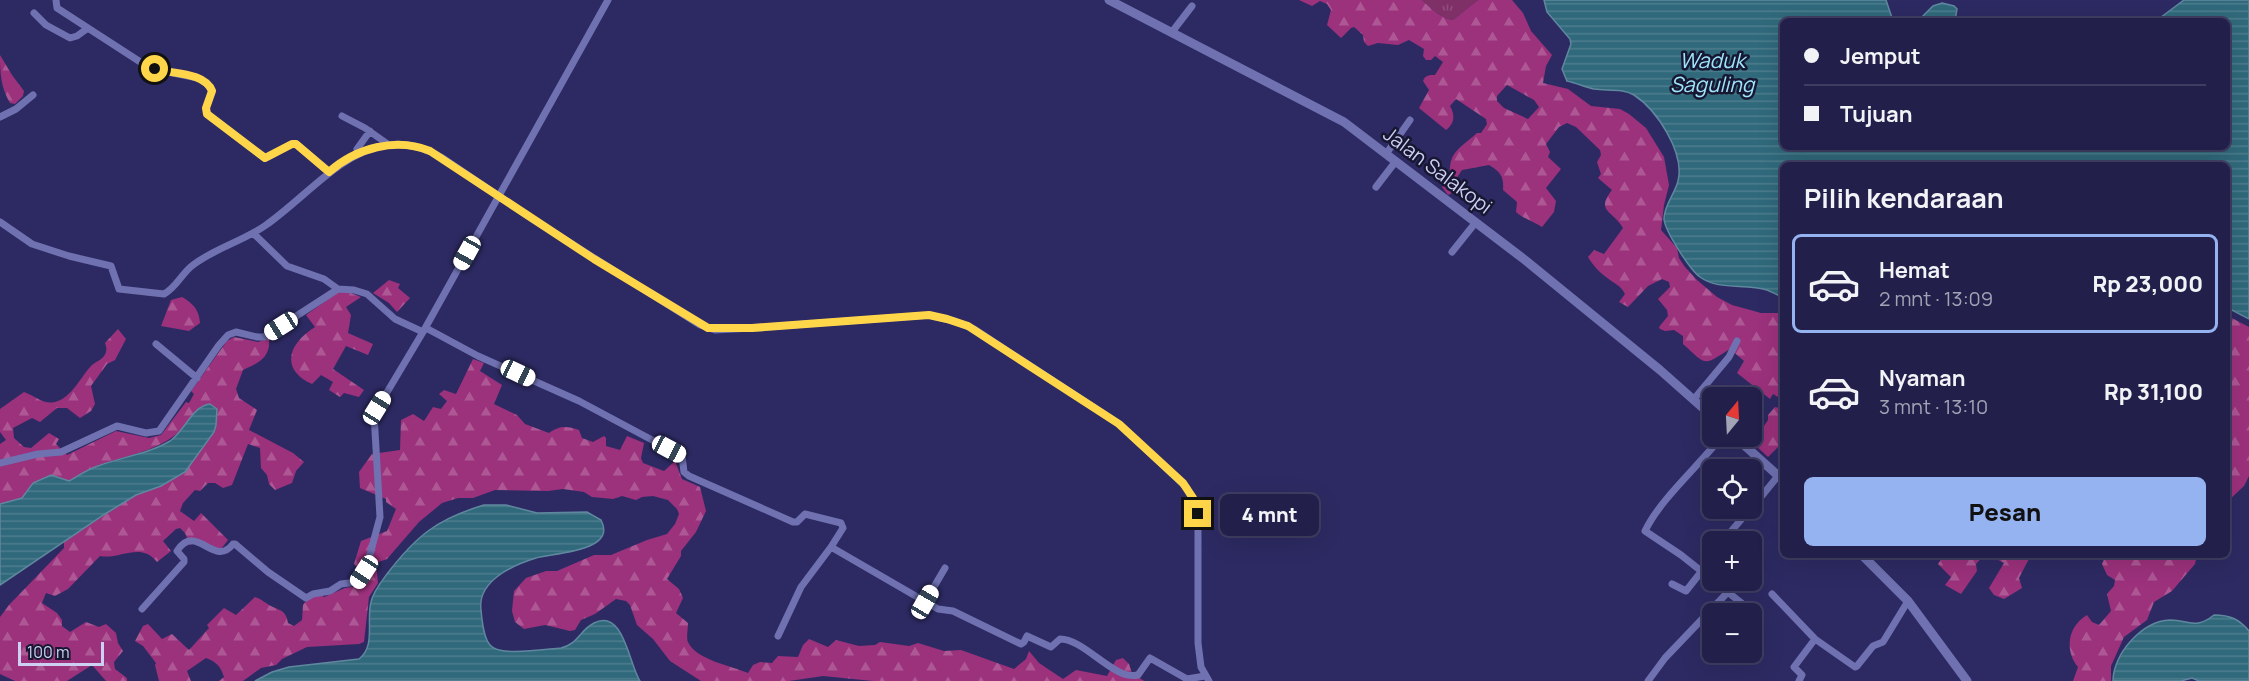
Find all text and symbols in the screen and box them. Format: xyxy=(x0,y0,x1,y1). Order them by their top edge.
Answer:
text: Jemput xyxy=(1840,41,1921,71)
water label: Waduk Saguling xyxy=(1670,46,1756,98)
route start xyxy=(141,55,168,82)
text: Tujuan xyxy=(1840,99,1913,129)
street label: Jalan Salakopi xyxy=(1378,120,1498,220)
text: Pilih kendaraan xyxy=(1804,179,2004,216)
car xyxy=(450,233,484,273)
text: Hemat xyxy=(1879,255,1950,285)
icon: car xyxy=(1807,257,1861,311)
text: Rp 23,000 xyxy=(2092,269,2203,299)
text: 2 mnt · 13:09 xyxy=(1879,285,1993,312)
car xyxy=(261,309,301,343)
car xyxy=(498,357,538,389)
text: Nyaman xyxy=(1879,363,1966,393)
icon: car xyxy=(1807,365,1861,419)
text: Rp 31,100 xyxy=(2104,377,2203,407)
north arrow xyxy=(1702,387,1762,447)
map controls xyxy=(1702,387,1762,663)
car xyxy=(360,388,394,428)
text: 3 mnt · 13:10 xyxy=(1879,393,1988,420)
car xyxy=(649,433,689,465)
button: locate xyxy=(1702,459,1762,519)
button: Pesan xyxy=(1804,477,2206,546)
callout: 4 mnt xyxy=(1219,493,1318,535)
route end xyxy=(1184,500,1211,527)
text: 4 mnt xyxy=(1241,501,1298,528)
button: + xyxy=(1702,531,1762,591)
car xyxy=(347,552,381,592)
car xyxy=(908,582,942,622)
button: − xyxy=(1702,603,1762,663)
scale bar xyxy=(18,639,104,666)
text: 100 m xyxy=(27,641,70,663)

